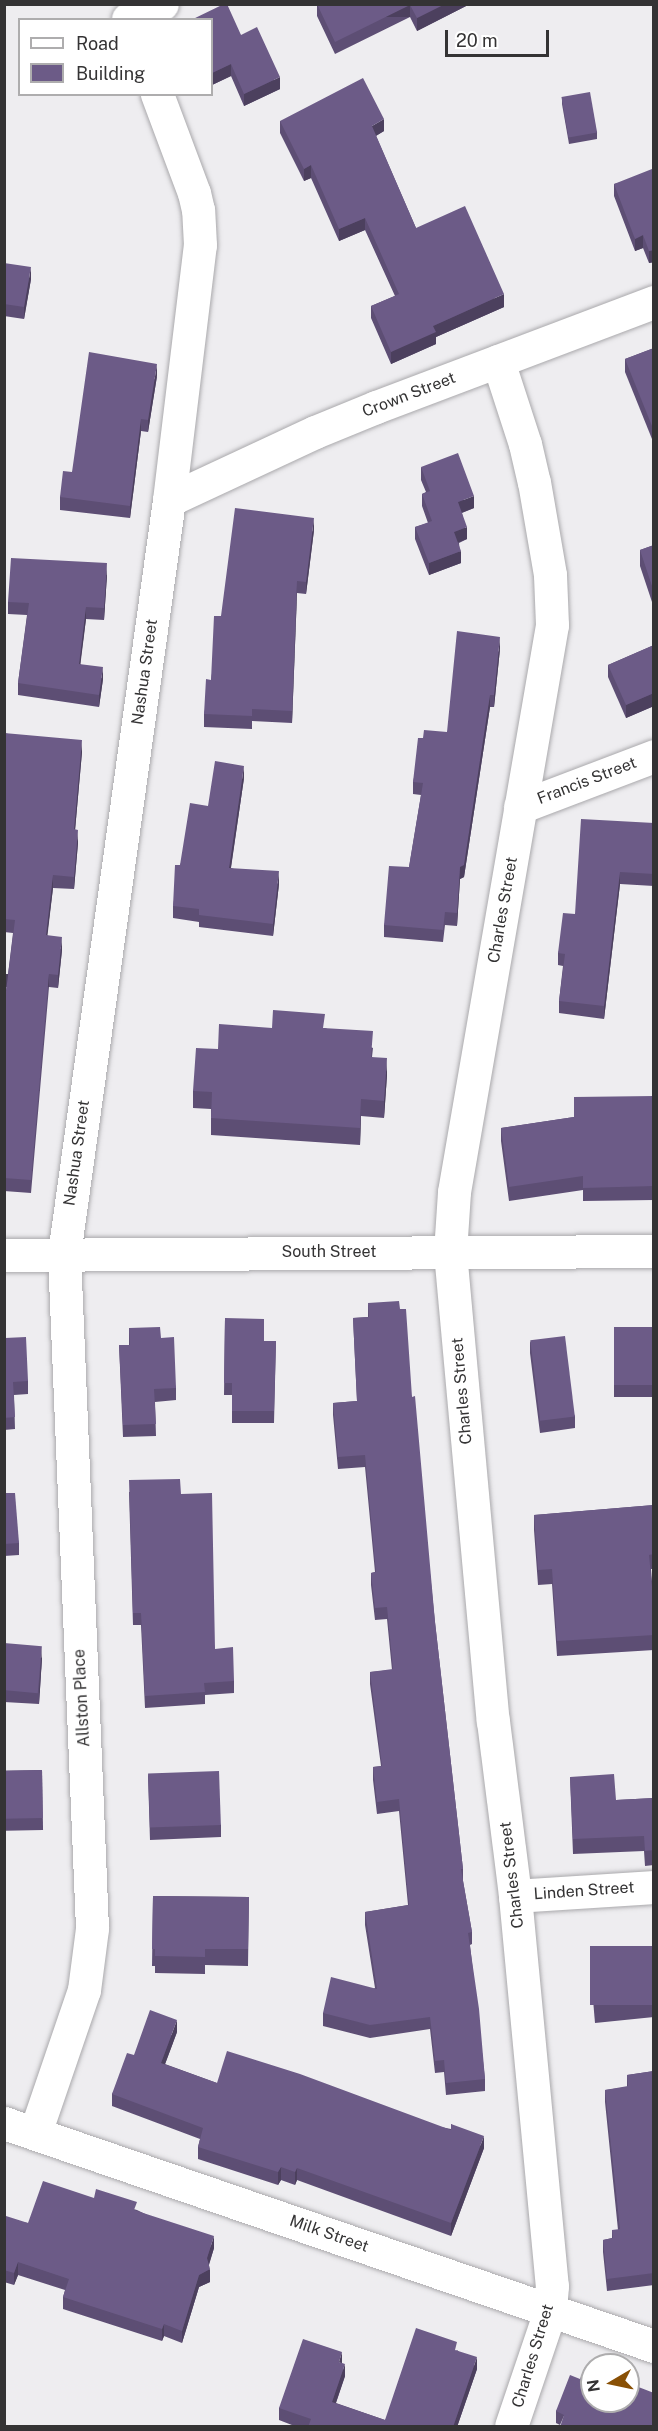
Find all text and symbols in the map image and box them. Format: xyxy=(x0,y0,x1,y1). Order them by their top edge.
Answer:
legend xyxy=(18,18,213,96)
scale bar xyxy=(448,18,552,56)
text: 20 m xyxy=(456,30,498,51)
text: Road xyxy=(76,33,119,54)
text: Building xyxy=(76,63,145,84)
street label: Crown Street xyxy=(360,368,458,422)
street label: Nashua Street xyxy=(128,618,162,726)
street label: Francis Street xyxy=(535,753,639,809)
street label: Charles Street xyxy=(484,855,522,965)
street label: Nashua Street xyxy=(60,1099,94,1207)
street label: South Street xyxy=(281,1242,377,1262)
street label: Charles Street xyxy=(448,1337,476,1445)
street label: Allston Place xyxy=(70,1648,94,1748)
street label: Charles Street xyxy=(496,1820,528,1930)
street label: Linden Street xyxy=(533,1878,635,1904)
street label: Milk Street xyxy=(287,2211,371,2257)
street label: Charles Street xyxy=(508,2302,558,2410)
north arrow xyxy=(580,2353,640,2413)
text: N xyxy=(583,2378,604,2393)

